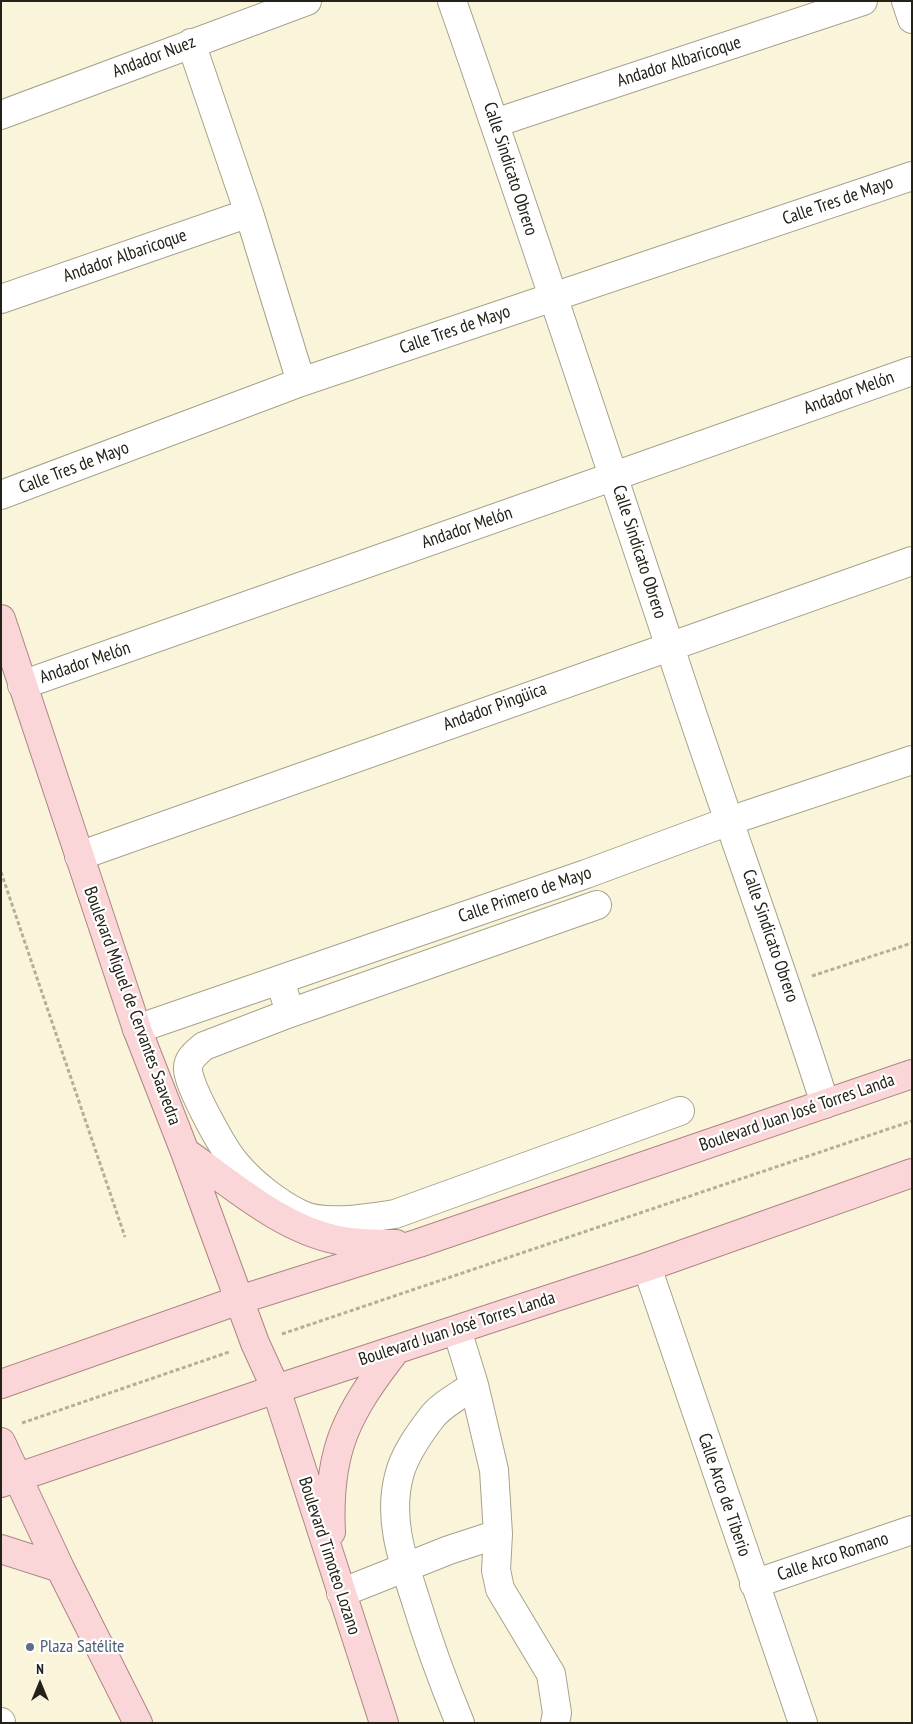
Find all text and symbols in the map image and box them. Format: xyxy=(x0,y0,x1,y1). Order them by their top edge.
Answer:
street label: Andador Nuez xyxy=(110,31,198,83)
street label: Andador Albaricoque xyxy=(614,32,744,92)
street label: Calle Sindicato Obrero xyxy=(478,100,542,238)
street label: Calle Tres de Mayo xyxy=(780,172,896,230)
street label: Andador Albaricoque xyxy=(60,225,190,287)
street label: Calle Tres de Mayo xyxy=(397,301,513,359)
street label: Andador Melón xyxy=(801,367,897,419)
street label: Calle Tres de Mayo xyxy=(16,437,132,499)
street label: Calle Sindicato Obrero xyxy=(607,483,671,621)
street label: Andador Melón xyxy=(419,502,515,554)
street label: Andador Melón xyxy=(37,637,133,689)
street label: Andador Pingüica xyxy=(440,678,550,736)
street label: Calle Primero de Mayo xyxy=(456,862,594,928)
street label: Calle Sindicato Obrero xyxy=(737,867,803,1005)
street label: Boulevard Miguel de Cervantes Saavedra xyxy=(79,884,185,1128)
street label: Boulevard Juan José Torres Landa xyxy=(697,1069,897,1157)
street label: Boulevard Juan José Torres Landa xyxy=(356,1287,558,1371)
street label: Calle Arco de Tiberio xyxy=(693,1431,755,1559)
street label: Boulevard Timoteo Lozano xyxy=(293,1474,365,1638)
street label: Calle Arco Romano xyxy=(775,1528,891,1586)
place label: Plaza Satélite xyxy=(40,1636,124,1658)
marker: Plaza Satélite xyxy=(24,1641,36,1653)
north arrow xyxy=(15,1659,65,1709)
text: N xyxy=(36,1660,44,1678)

